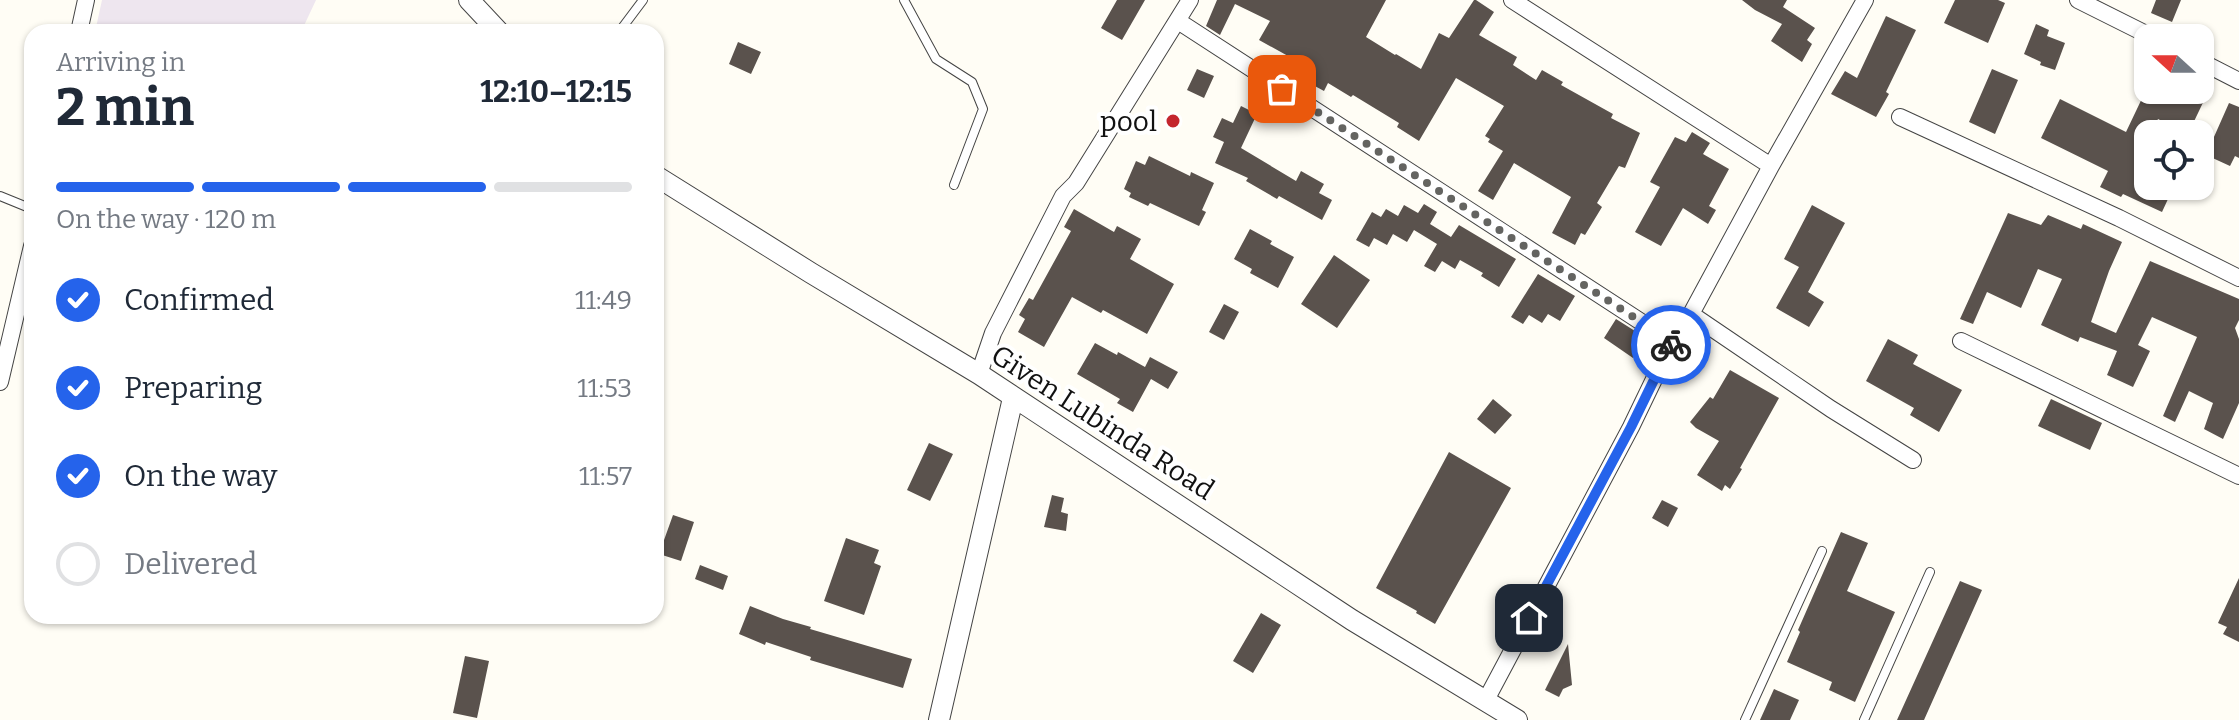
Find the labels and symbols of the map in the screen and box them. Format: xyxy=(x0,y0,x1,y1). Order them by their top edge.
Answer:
north arrow xyxy=(2134,24,2214,104)
pin xyxy=(1248,55,1316,123)
place label: pool xyxy=(1100,105,1157,138)
marker: pool xyxy=(1164,112,1182,130)
courier xyxy=(1631,305,1711,385)
street label: Given Lubinda Road xyxy=(985,338,1220,507)
pin xyxy=(1495,584,1563,652)

